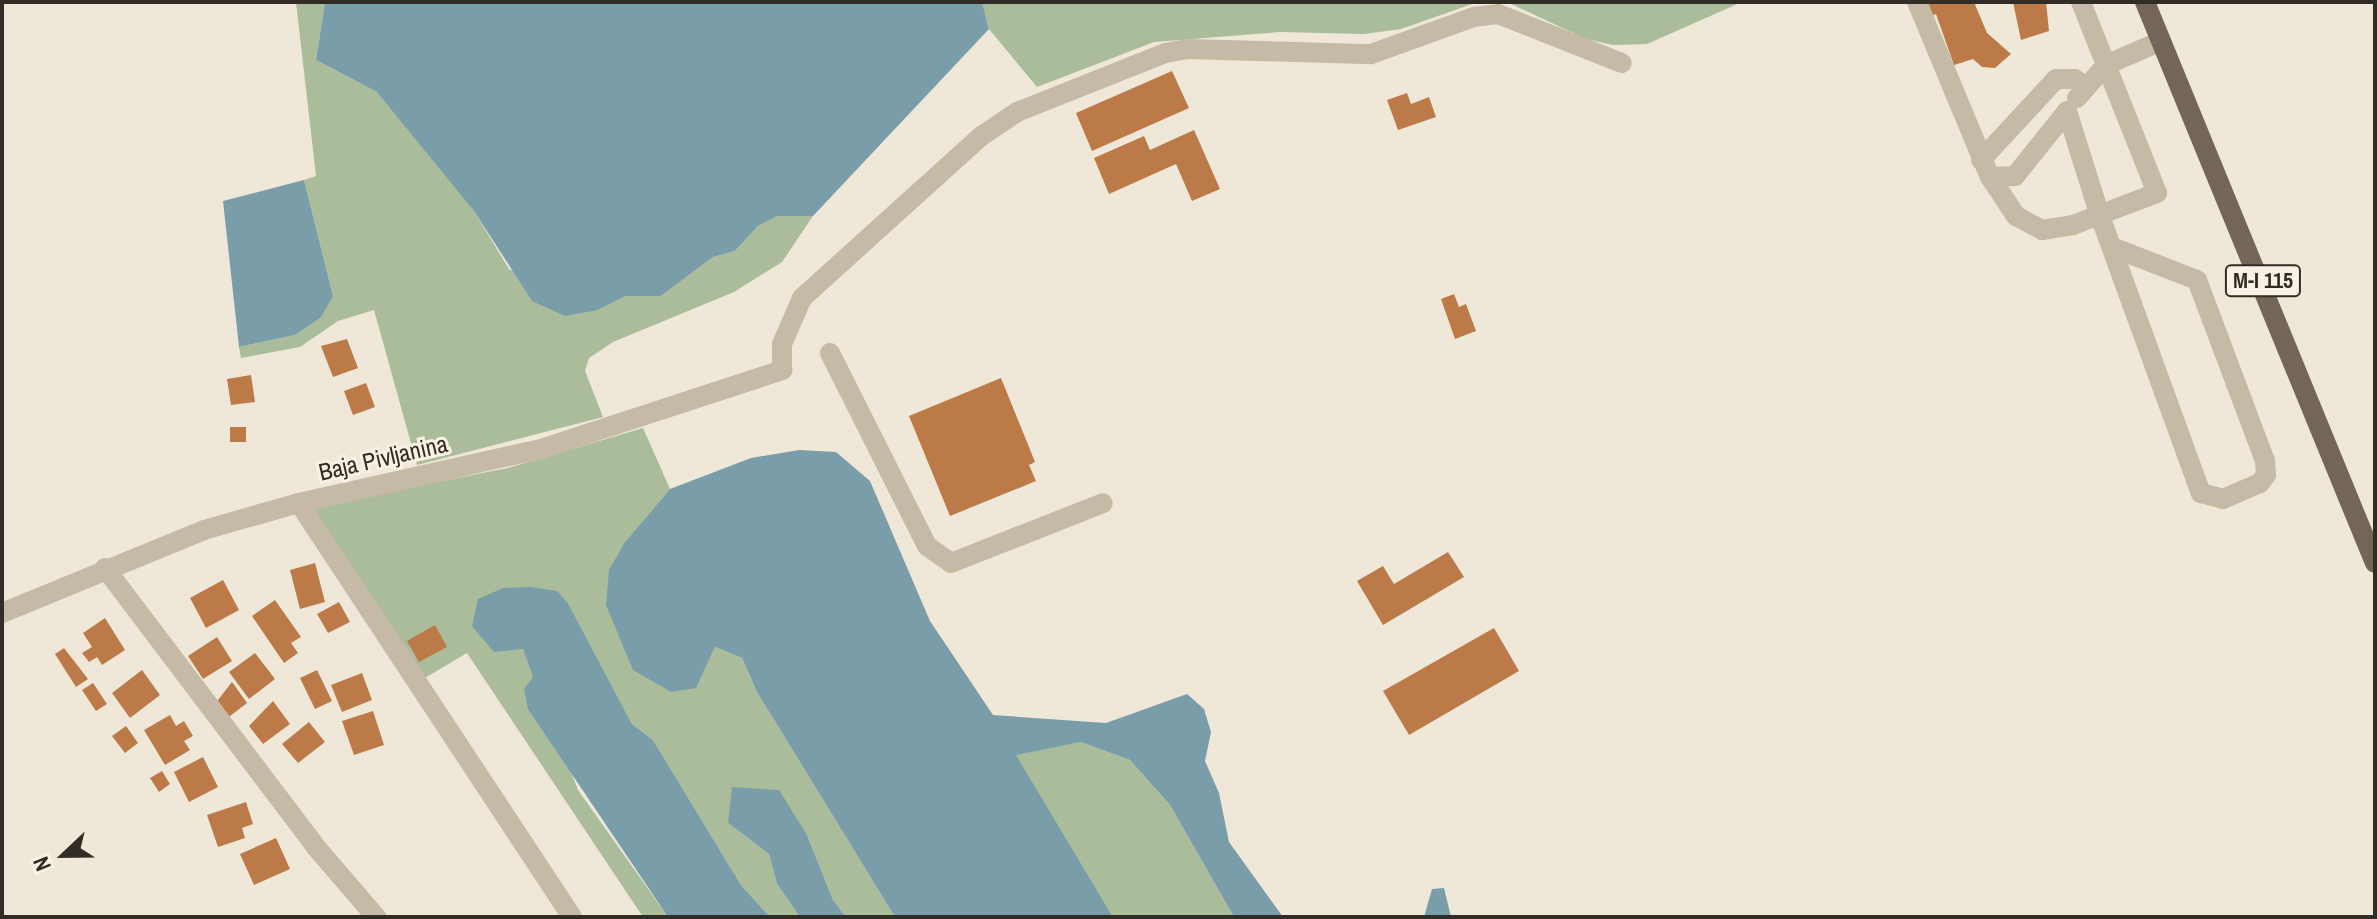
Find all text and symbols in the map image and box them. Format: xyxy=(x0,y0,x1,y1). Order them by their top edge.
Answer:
road number: M-I 115 xyxy=(2223,263,2303,299)
street label: Baja Pivljanina xyxy=(316,429,450,487)
north arrow xyxy=(24,815,104,895)
text: N xyxy=(25,852,58,876)

